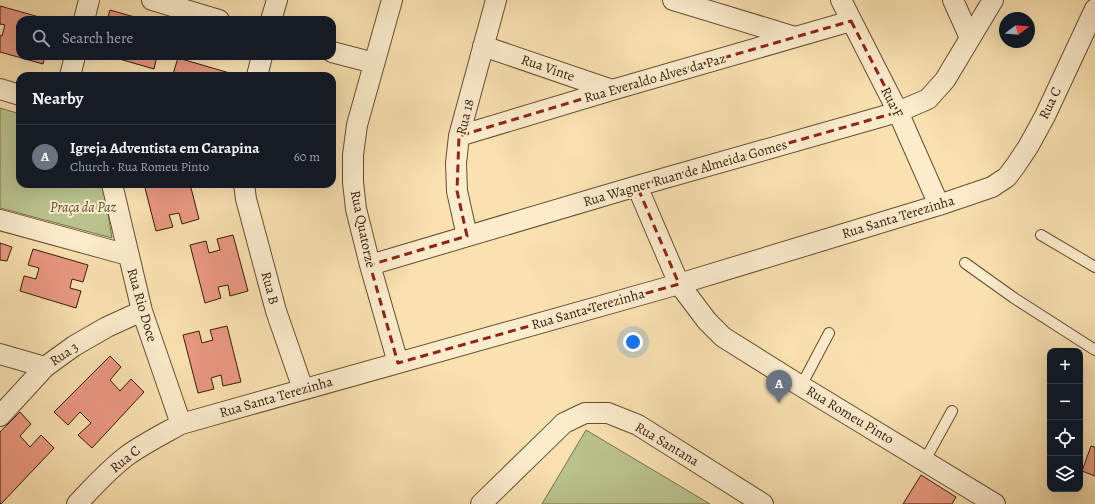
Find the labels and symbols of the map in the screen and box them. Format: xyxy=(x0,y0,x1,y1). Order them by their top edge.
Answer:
north arrow xyxy=(999,12,1035,48)
street label: Rua Everaldo Alves da Paz xyxy=(582,49,728,107)
street label: Rua Vinte xyxy=(519,50,577,86)
street label: Rua F xyxy=(876,83,908,121)
street label: Rua C xyxy=(1034,83,1066,122)
street label: Rua 18 xyxy=(451,97,479,137)
street label: Rua Wagner Ruan de Almeida Gomes xyxy=(581,135,789,211)
street label: Rua Quatorze xyxy=(346,189,380,269)
street label: Rua Santa Terezinha xyxy=(839,191,957,243)
park label: Praça da Paz xyxy=(50,198,116,217)
street label: Rua Rio Doce xyxy=(122,266,162,344)
street label: Rua B xyxy=(257,269,283,307)
street label: Rua Santa Terezinha xyxy=(529,284,647,334)
your location xyxy=(623,332,643,352)
street label: Rua 3 xyxy=(46,337,82,370)
pin: A xyxy=(766,370,792,403)
street label: Rua Santa Terezinha xyxy=(217,372,335,422)
street label: Rua Romeu Pinto xyxy=(803,381,897,449)
street label: Rua Santana xyxy=(631,417,703,471)
street label: Rua C xyxy=(106,441,144,477)

